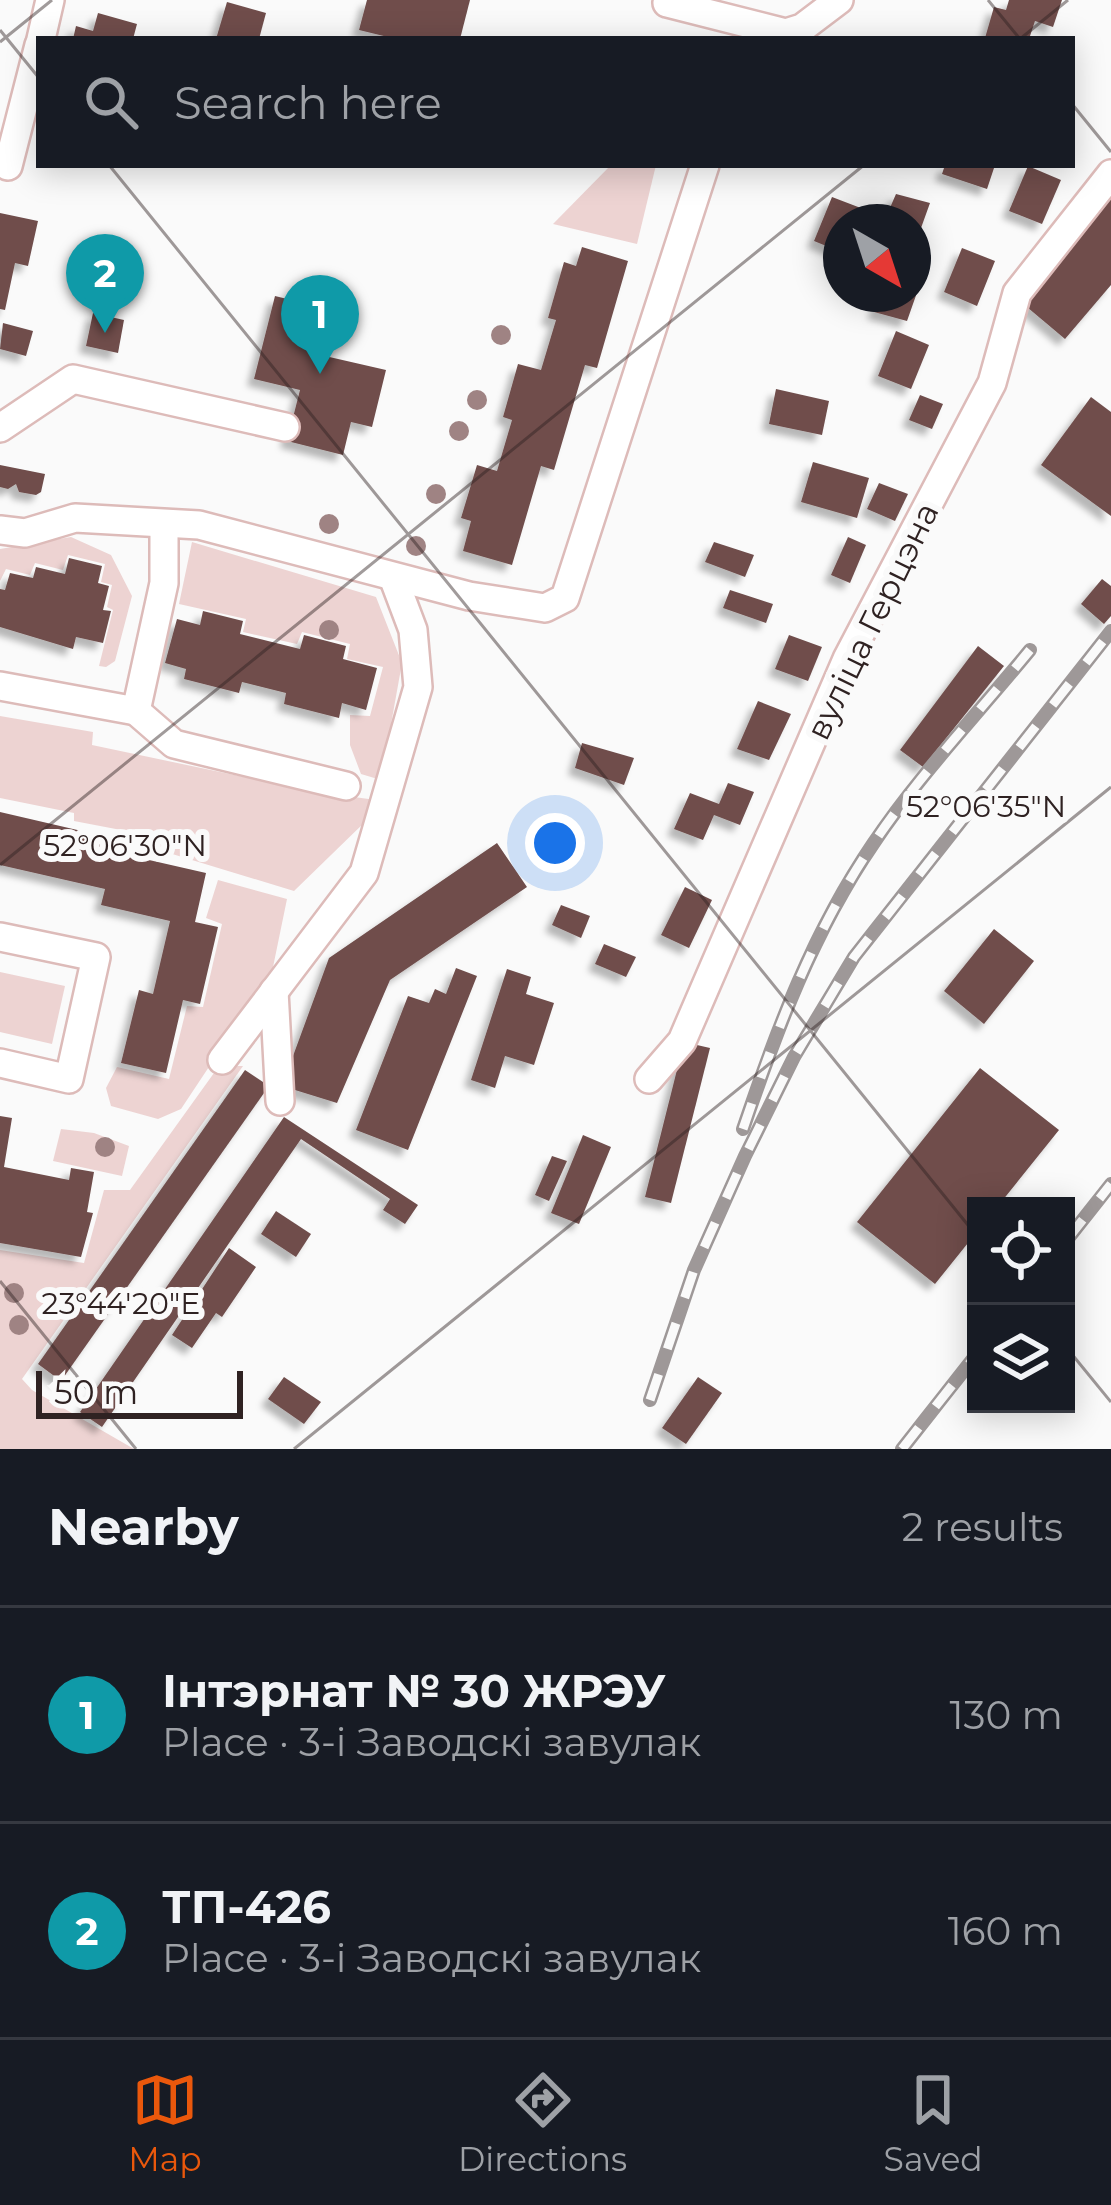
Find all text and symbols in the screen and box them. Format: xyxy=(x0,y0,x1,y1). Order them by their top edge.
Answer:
search box xyxy=(36,36,1075,168)
icon: search xyxy=(78,69,144,135)
text: Search here xyxy=(174,75,442,130)
north arrow xyxy=(823,204,931,312)
pin: 2 xyxy=(66,234,144,333)
pin: 1 xyxy=(281,275,359,374)
street label: вуліца Герцэна xyxy=(797,496,947,746)
text: 52°06'35"N xyxy=(906,788,1066,825)
your location xyxy=(525,813,585,873)
text: 52°06'30"N xyxy=(43,827,207,864)
map controls xyxy=(967,1197,1075,1413)
button: locate xyxy=(967,1197,1075,1305)
text: 23°44'20"E xyxy=(42,1285,200,1322)
button: layers xyxy=(967,1305,1075,1413)
scale bar xyxy=(36,1365,243,1418)
text: 50 m xyxy=(54,1372,138,1412)
text: Nearby xyxy=(48,1496,239,1558)
text: 2 results xyxy=(902,1503,1063,1551)
text: Інтэрнат № 30 ЖРЭУ xyxy=(162,1663,666,1718)
text: 1 xyxy=(79,1691,95,1739)
text: 130 m xyxy=(950,1691,1063,1739)
text: Place · 3-і Заводскі завулак xyxy=(162,1718,701,1766)
text: ТП-426 xyxy=(162,1879,331,1934)
text: 2 xyxy=(75,1907,99,1955)
text: 160 m xyxy=(948,1907,1063,1955)
text: Place · 3-і Заводскі завулак xyxy=(162,1934,701,1982)
tab: Map xyxy=(128,2067,202,2179)
tab: Directions xyxy=(458,2067,627,2179)
tab: Saved xyxy=(884,2067,983,2179)

